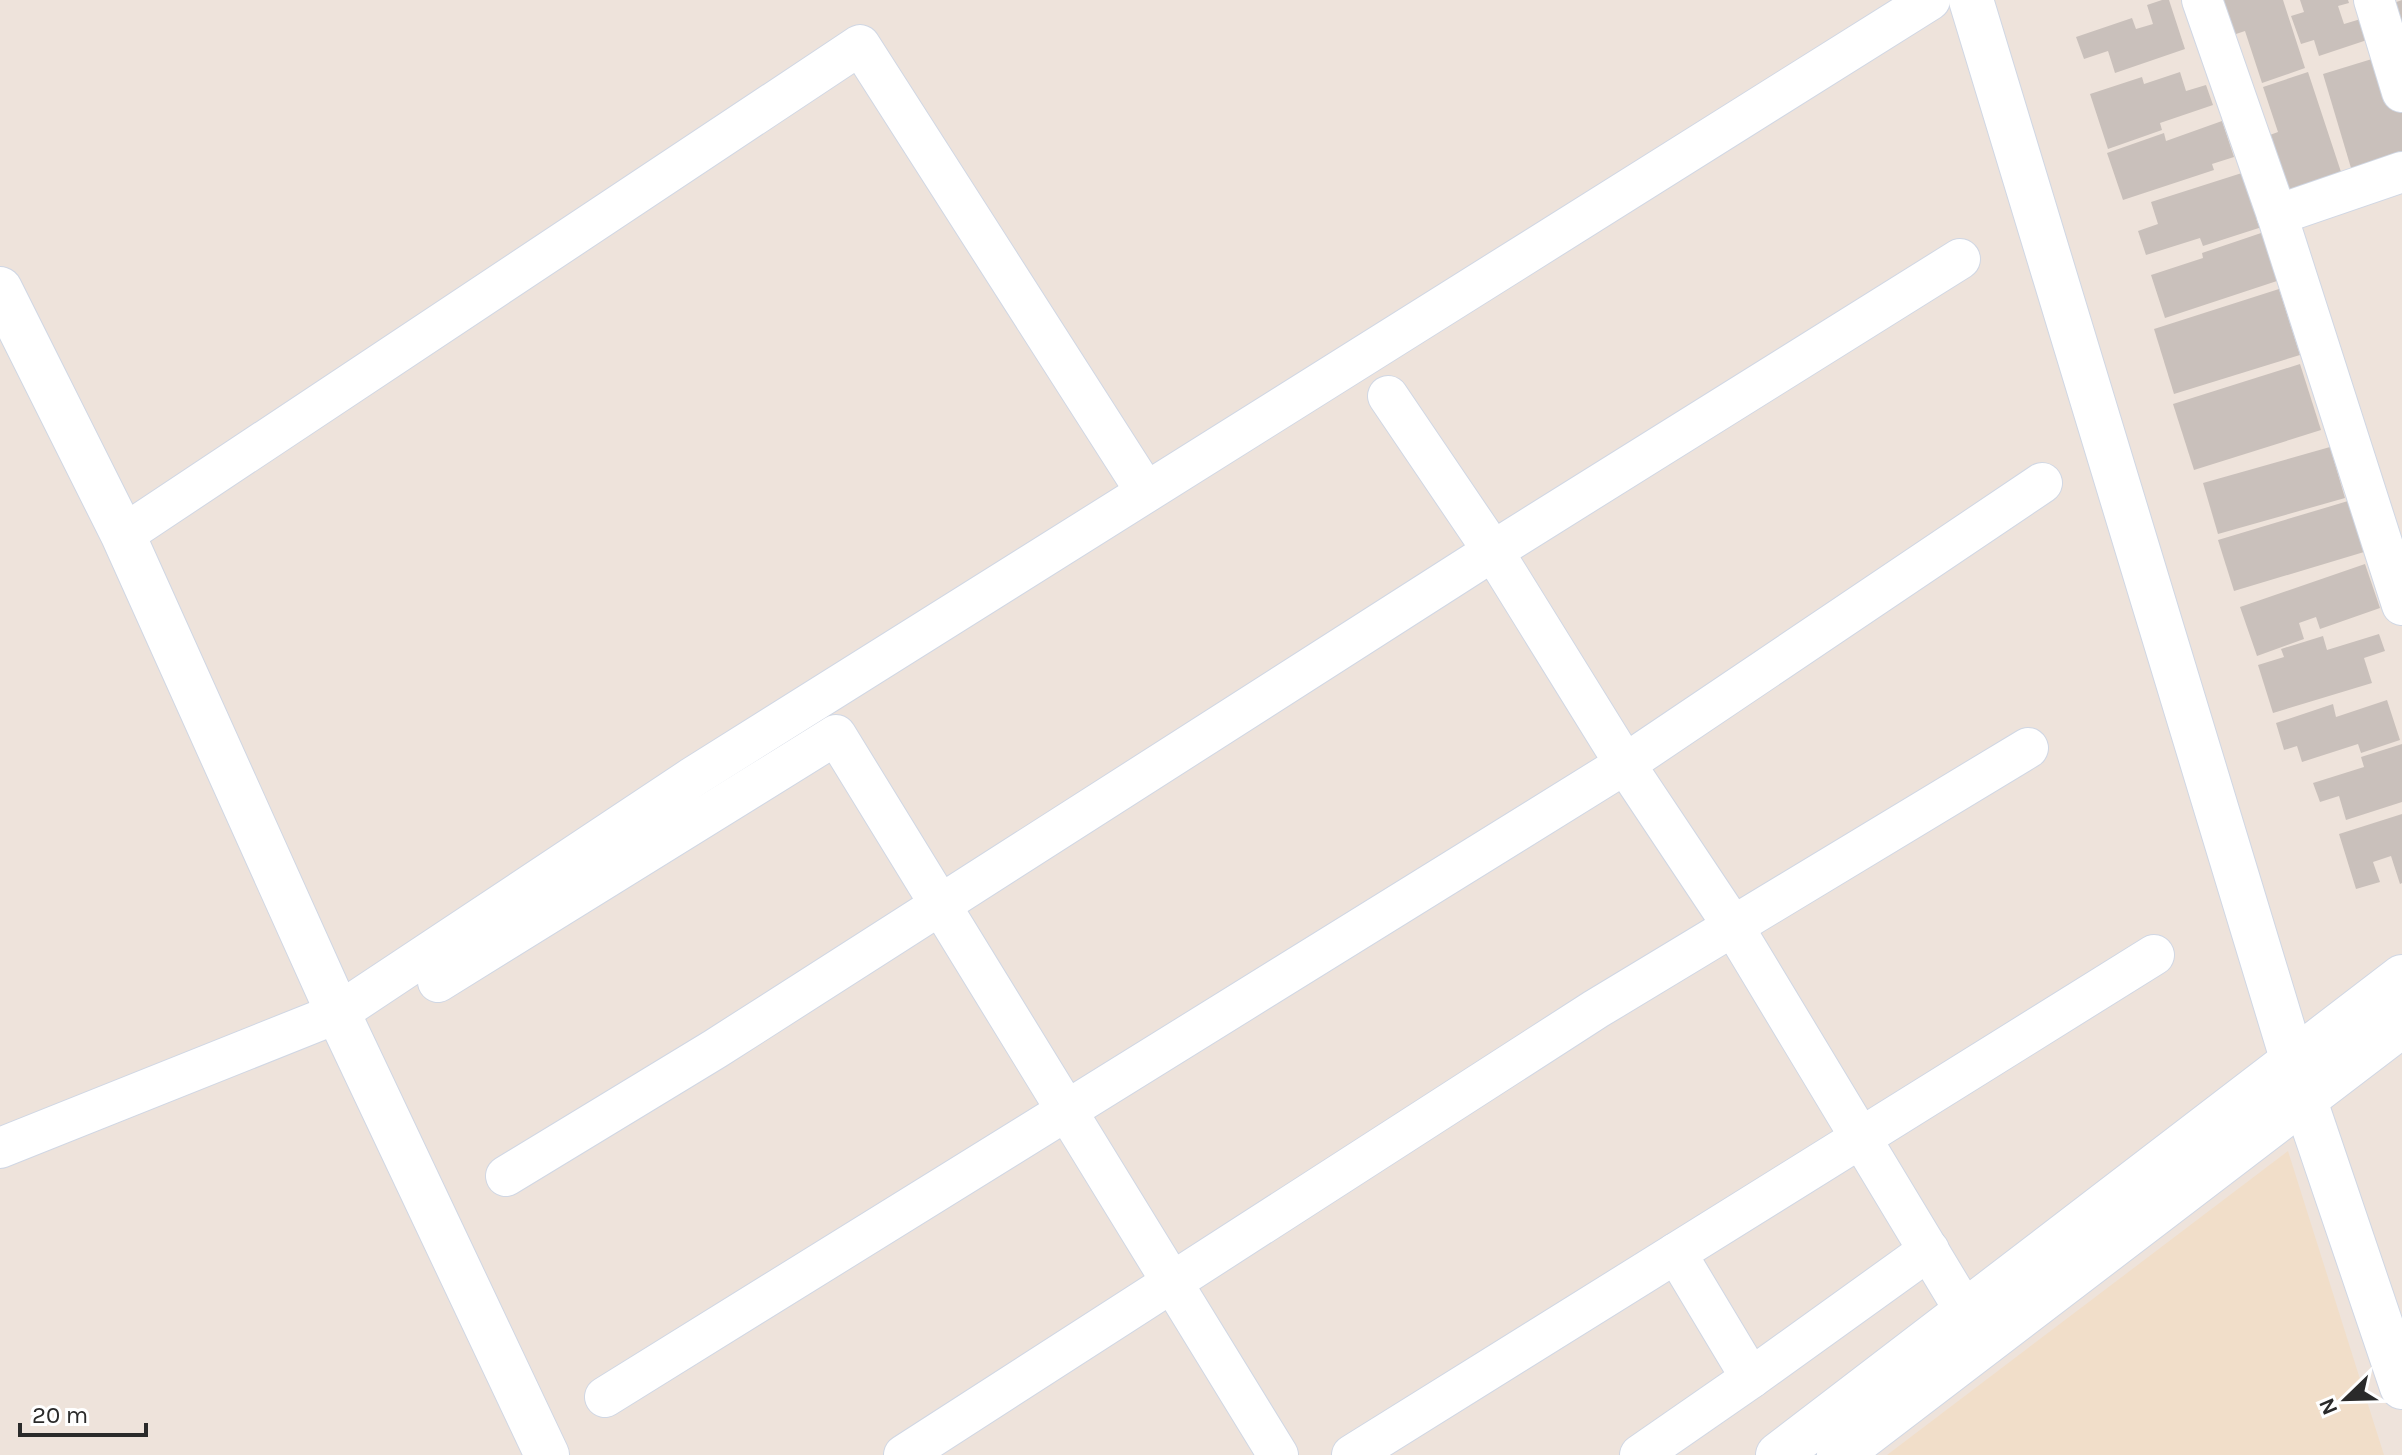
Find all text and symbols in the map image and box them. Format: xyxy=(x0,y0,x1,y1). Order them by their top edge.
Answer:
north arrow xyxy=(2306,1359,2386,1439)
scale bar xyxy=(20,1387,146,1437)
text: N xyxy=(2313,1394,2344,1419)
text: 20 m xyxy=(32,1401,88,1429)

